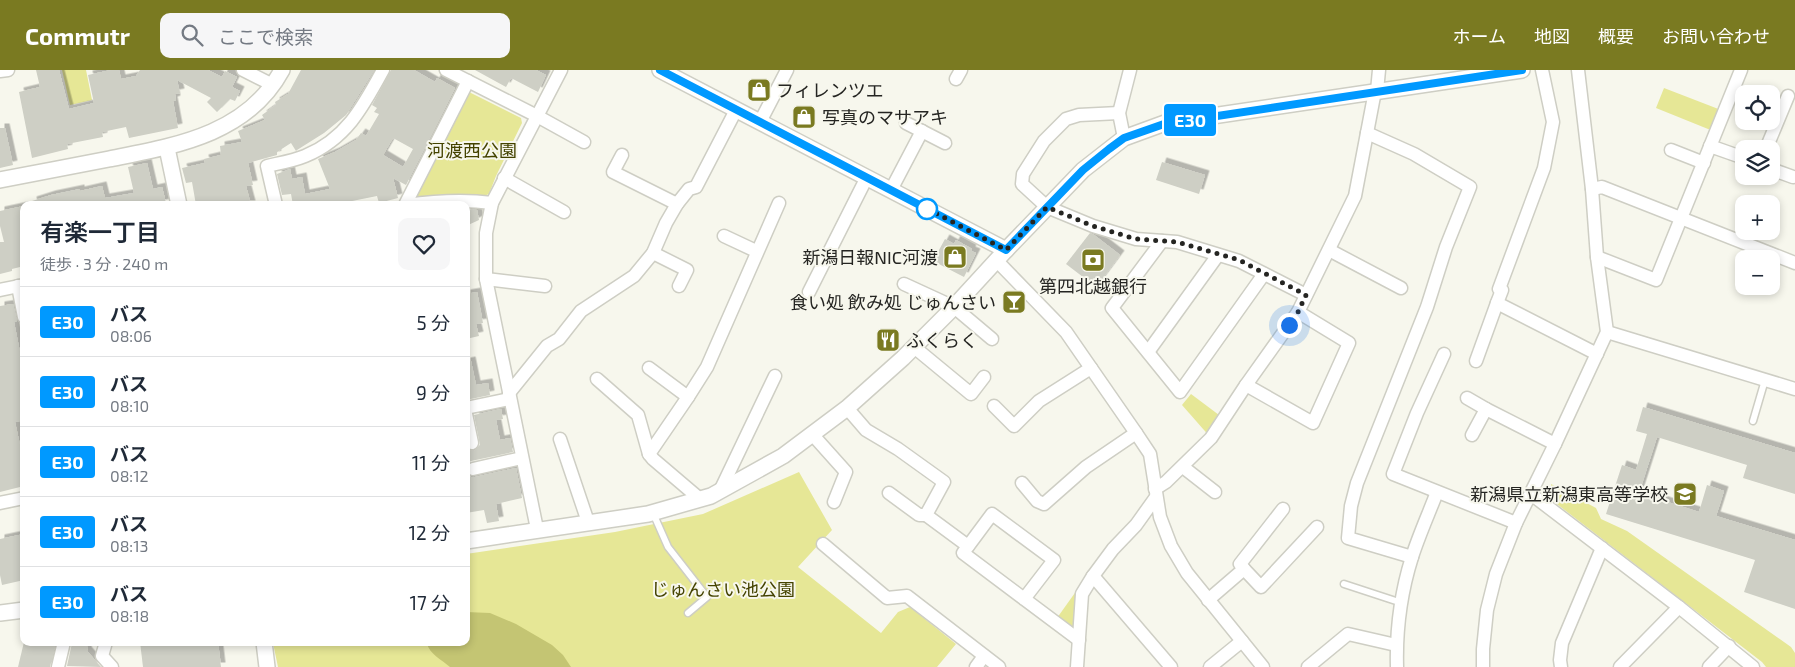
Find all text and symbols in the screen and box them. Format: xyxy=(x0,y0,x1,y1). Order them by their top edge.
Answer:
search box xyxy=(160,13,510,58)
text: Commutr xyxy=(25,21,130,50)
icon: search xyxy=(178,21,206,49)
text: ここで検索 xyxy=(218,25,313,48)
text: ホーム xyxy=(1453,25,1506,47)
text: 地図 xyxy=(1534,25,1570,47)
text: 概要 xyxy=(1598,25,1634,47)
text: お問い合わせ xyxy=(1662,25,1770,47)
shop icon: フィレンツエ xyxy=(746,77,772,103)
place label: フィレンツエ xyxy=(776,79,884,101)
map controls xyxy=(1735,85,1780,295)
button: locate xyxy=(1735,85,1780,130)
shop icon: 写真のマサアキ xyxy=(791,104,817,130)
line badge: E30 xyxy=(1161,104,1219,136)
place label: 写真のマサアキ xyxy=(822,106,948,128)
text: E30 xyxy=(1174,109,1206,131)
park label: 河渡西公園 xyxy=(427,139,517,161)
button: layers xyxy=(1735,140,1780,185)
button: + xyxy=(1735,195,1780,240)
unlabelled marker xyxy=(916,198,938,220)
text: 有楽一丁目 xyxy=(40,217,160,246)
button: heart xyxy=(398,218,450,270)
shop icon: 新潟日報NIC河渡 xyxy=(942,244,968,270)
place label: 新潟日報NIC河渡 xyxy=(802,246,938,268)
bank icon: 第四北越銀行 xyxy=(1080,247,1106,273)
button: − xyxy=(1735,250,1780,295)
text: 徒歩 · 3 分 · 240 m xyxy=(40,254,168,273)
place label: 第四北越銀行 xyxy=(1039,275,1147,297)
bar icon: 食い処 飲み処 じゅんさい xyxy=(1001,289,1027,315)
place label: 食い処 飲み処 じゅんさい xyxy=(790,291,996,313)
text: バス xyxy=(110,302,148,325)
text: E30 xyxy=(52,311,83,333)
text: 5 分 xyxy=(417,311,450,334)
your location xyxy=(1277,313,1302,338)
text: 08:06 xyxy=(110,326,152,345)
restaurant icon: ふくらく xyxy=(875,327,901,353)
place label: ふくらく xyxy=(906,329,978,351)
text: バス xyxy=(110,372,148,395)
text: E30 xyxy=(52,381,83,403)
text: 9 分 xyxy=(416,381,450,404)
text: 08:10 xyxy=(110,396,149,415)
text: バス xyxy=(110,442,148,465)
text: E30 xyxy=(52,451,83,473)
text: 11 分 xyxy=(412,451,450,474)
text: 08:12 xyxy=(110,466,149,485)
school or university icon: 新潟県立新潟東高等学校 xyxy=(1672,481,1698,507)
place label: 新潟県立新潟東高等学校 xyxy=(1470,483,1668,505)
text: バス xyxy=(110,512,148,535)
text: E30 xyxy=(52,521,83,543)
text: 12 分 xyxy=(409,521,450,544)
text: 08:13 xyxy=(110,536,148,555)
park label: じゅんさい池公園 xyxy=(651,578,795,600)
text: バス xyxy=(110,582,148,605)
text: E30 xyxy=(52,591,83,613)
text: 17 分 xyxy=(409,591,450,614)
text: 08:18 xyxy=(110,606,149,625)

